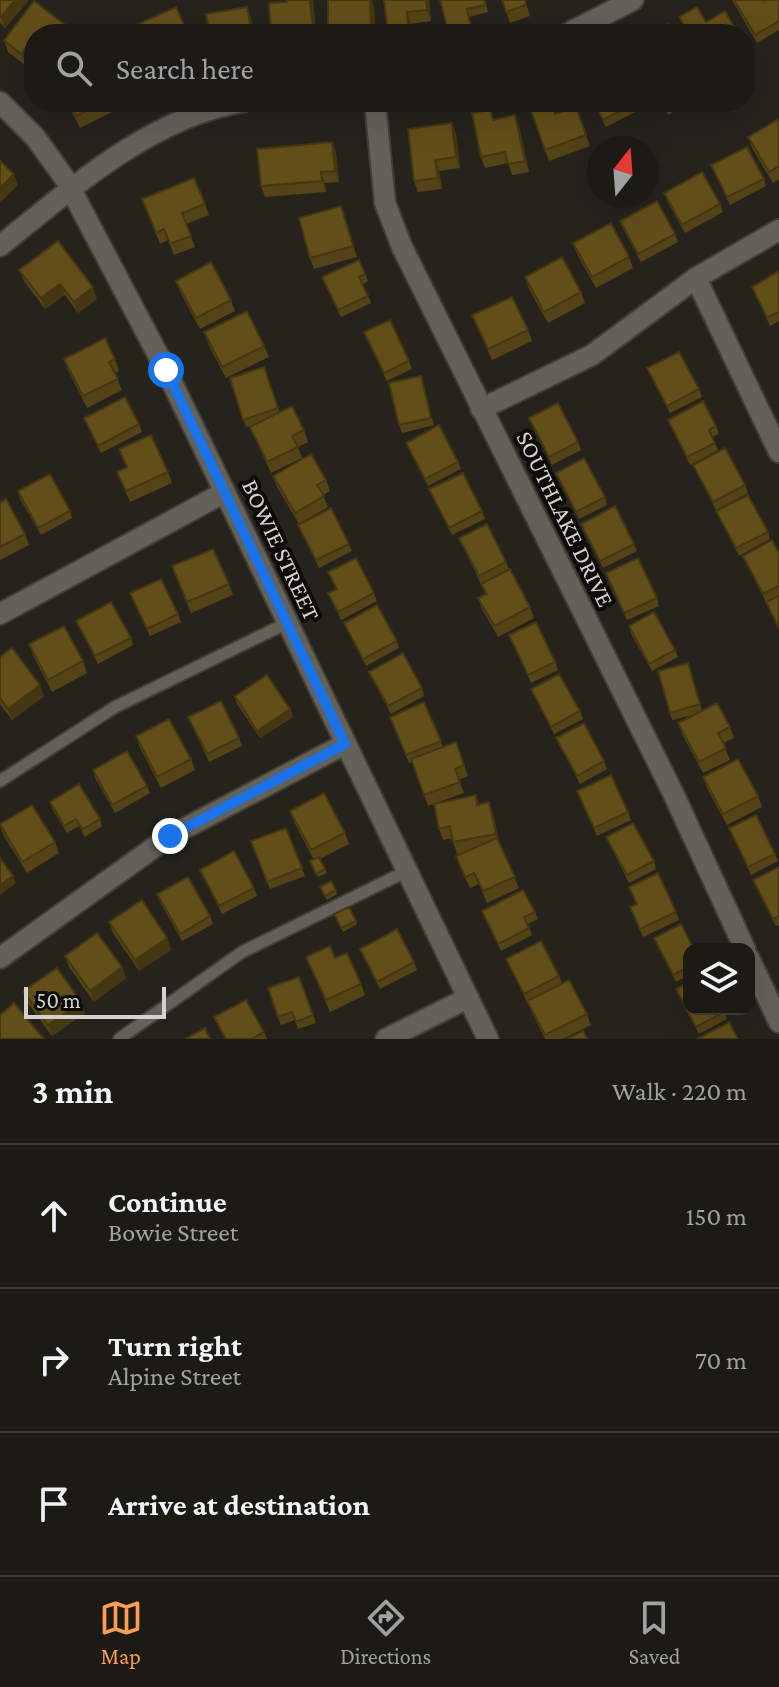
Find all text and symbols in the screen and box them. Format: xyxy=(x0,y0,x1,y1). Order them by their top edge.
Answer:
search box xyxy=(24,24,755,112)
icon: search xyxy=(52,46,96,90)
text: Search here xyxy=(116,52,254,85)
north arrow xyxy=(587,136,659,208)
route start xyxy=(148,352,184,388)
street label: SOUTHLAKE DRIVE xyxy=(511,427,620,611)
street label: BOWIE STREET xyxy=(237,475,326,625)
route end xyxy=(152,818,188,854)
map controls xyxy=(683,943,755,1015)
button: layers xyxy=(683,943,755,1015)
scale bar xyxy=(24,983,166,1019)
text: 50 m xyxy=(36,988,81,1013)
text: 3 min xyxy=(32,1073,113,1110)
text: Walk · 220 m xyxy=(612,1077,747,1106)
text: Continue xyxy=(108,1185,227,1218)
icon: ahead xyxy=(32,1194,76,1238)
text: 150 m xyxy=(686,1202,747,1231)
text: Bowie Street xyxy=(108,1218,238,1247)
text: Turn right xyxy=(108,1329,242,1362)
icon: right xyxy=(32,1338,76,1382)
text: 70 m xyxy=(695,1346,747,1375)
text: Alpine Street xyxy=(108,1362,241,1391)
icon: arrive xyxy=(32,1482,76,1526)
text: Arrive at destination xyxy=(108,1488,370,1521)
tab: Map xyxy=(99,1596,143,1669)
tab: Directions xyxy=(340,1596,431,1669)
tab: Saved xyxy=(629,1596,680,1669)

